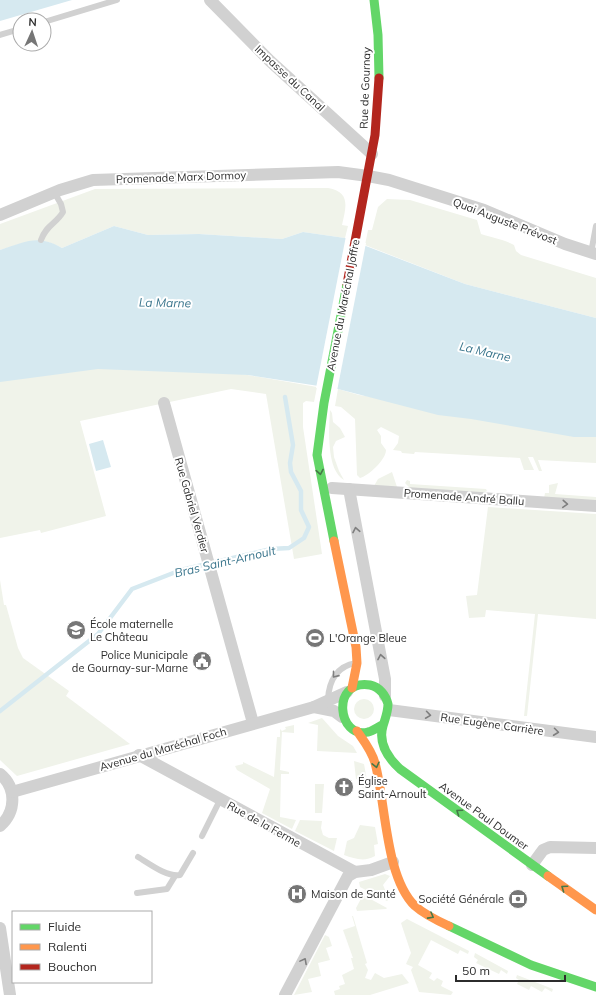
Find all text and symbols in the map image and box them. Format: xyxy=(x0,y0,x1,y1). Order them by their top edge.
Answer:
north arrow xyxy=(12,12,52,52)
text: N xyxy=(28,15,37,29)
street label: Impasse du Canal xyxy=(252,42,328,114)
street label: Rue de Gournay xyxy=(357,47,373,129)
street label: Promenade Marx Dormoy xyxy=(116,168,247,186)
street label: Quai Auguste Prévost xyxy=(451,195,559,247)
street label: Avenue du Maréchal Joffre xyxy=(323,238,363,372)
water label: La Marne xyxy=(139,295,192,310)
water label: La Marne xyxy=(458,338,513,365)
street label: Rue Gabriel Verdier xyxy=(172,456,212,554)
one-way arrow xyxy=(315,469,324,475)
street label: Promenade André Ballu xyxy=(403,486,525,508)
one-way arrow xyxy=(562,499,568,508)
one-way arrow xyxy=(352,527,361,533)
water label: Bras Saint-Arnoult xyxy=(173,542,278,580)
place label: École maternelle Le Château xyxy=(90,617,173,644)
school or university icon: École maternelle Le Château xyxy=(65,619,87,641)
sports icon: L'Orange Bleue xyxy=(304,627,326,649)
place label: L'Orange Bleue xyxy=(329,631,407,645)
place label: Police Municipale de Gournay-sur-Marne xyxy=(72,648,188,675)
public building icon: Police Municipale de Gournay-sur-Marne xyxy=(191,650,213,672)
one-way arrow xyxy=(377,654,385,661)
one-way arrow xyxy=(333,671,340,678)
one-way arrow xyxy=(425,710,431,719)
street label: Rue Eugène Carrière xyxy=(440,710,544,738)
street label: Avenue du Maréchal Foch xyxy=(98,724,228,774)
one-way arrow xyxy=(553,727,560,736)
one-way arrow xyxy=(371,762,379,768)
place label: Église Saint-Arnoult xyxy=(358,774,427,801)
church icon: Église Saint-Arnoult xyxy=(333,776,355,798)
street label: Avenue Paul Doumer xyxy=(437,779,531,853)
street label: Rue de la Ferme xyxy=(225,798,303,850)
one-way arrow xyxy=(456,810,463,817)
hospital icon: Maison de Santé xyxy=(286,883,308,905)
one-way arrow xyxy=(561,885,568,893)
place label: Maison de Santé xyxy=(311,887,396,901)
bank icon: Société Générale xyxy=(507,888,529,910)
place label: Société Générale xyxy=(419,892,504,906)
legend xyxy=(12,911,152,983)
one-way arrow xyxy=(426,912,434,919)
text: Fluide xyxy=(48,919,81,934)
text: Ralenti xyxy=(48,939,87,954)
one-way arrow xyxy=(299,957,306,965)
scale bar xyxy=(456,957,565,983)
text: Bouchon xyxy=(48,959,97,974)
text: 50 m xyxy=(462,963,490,978)

